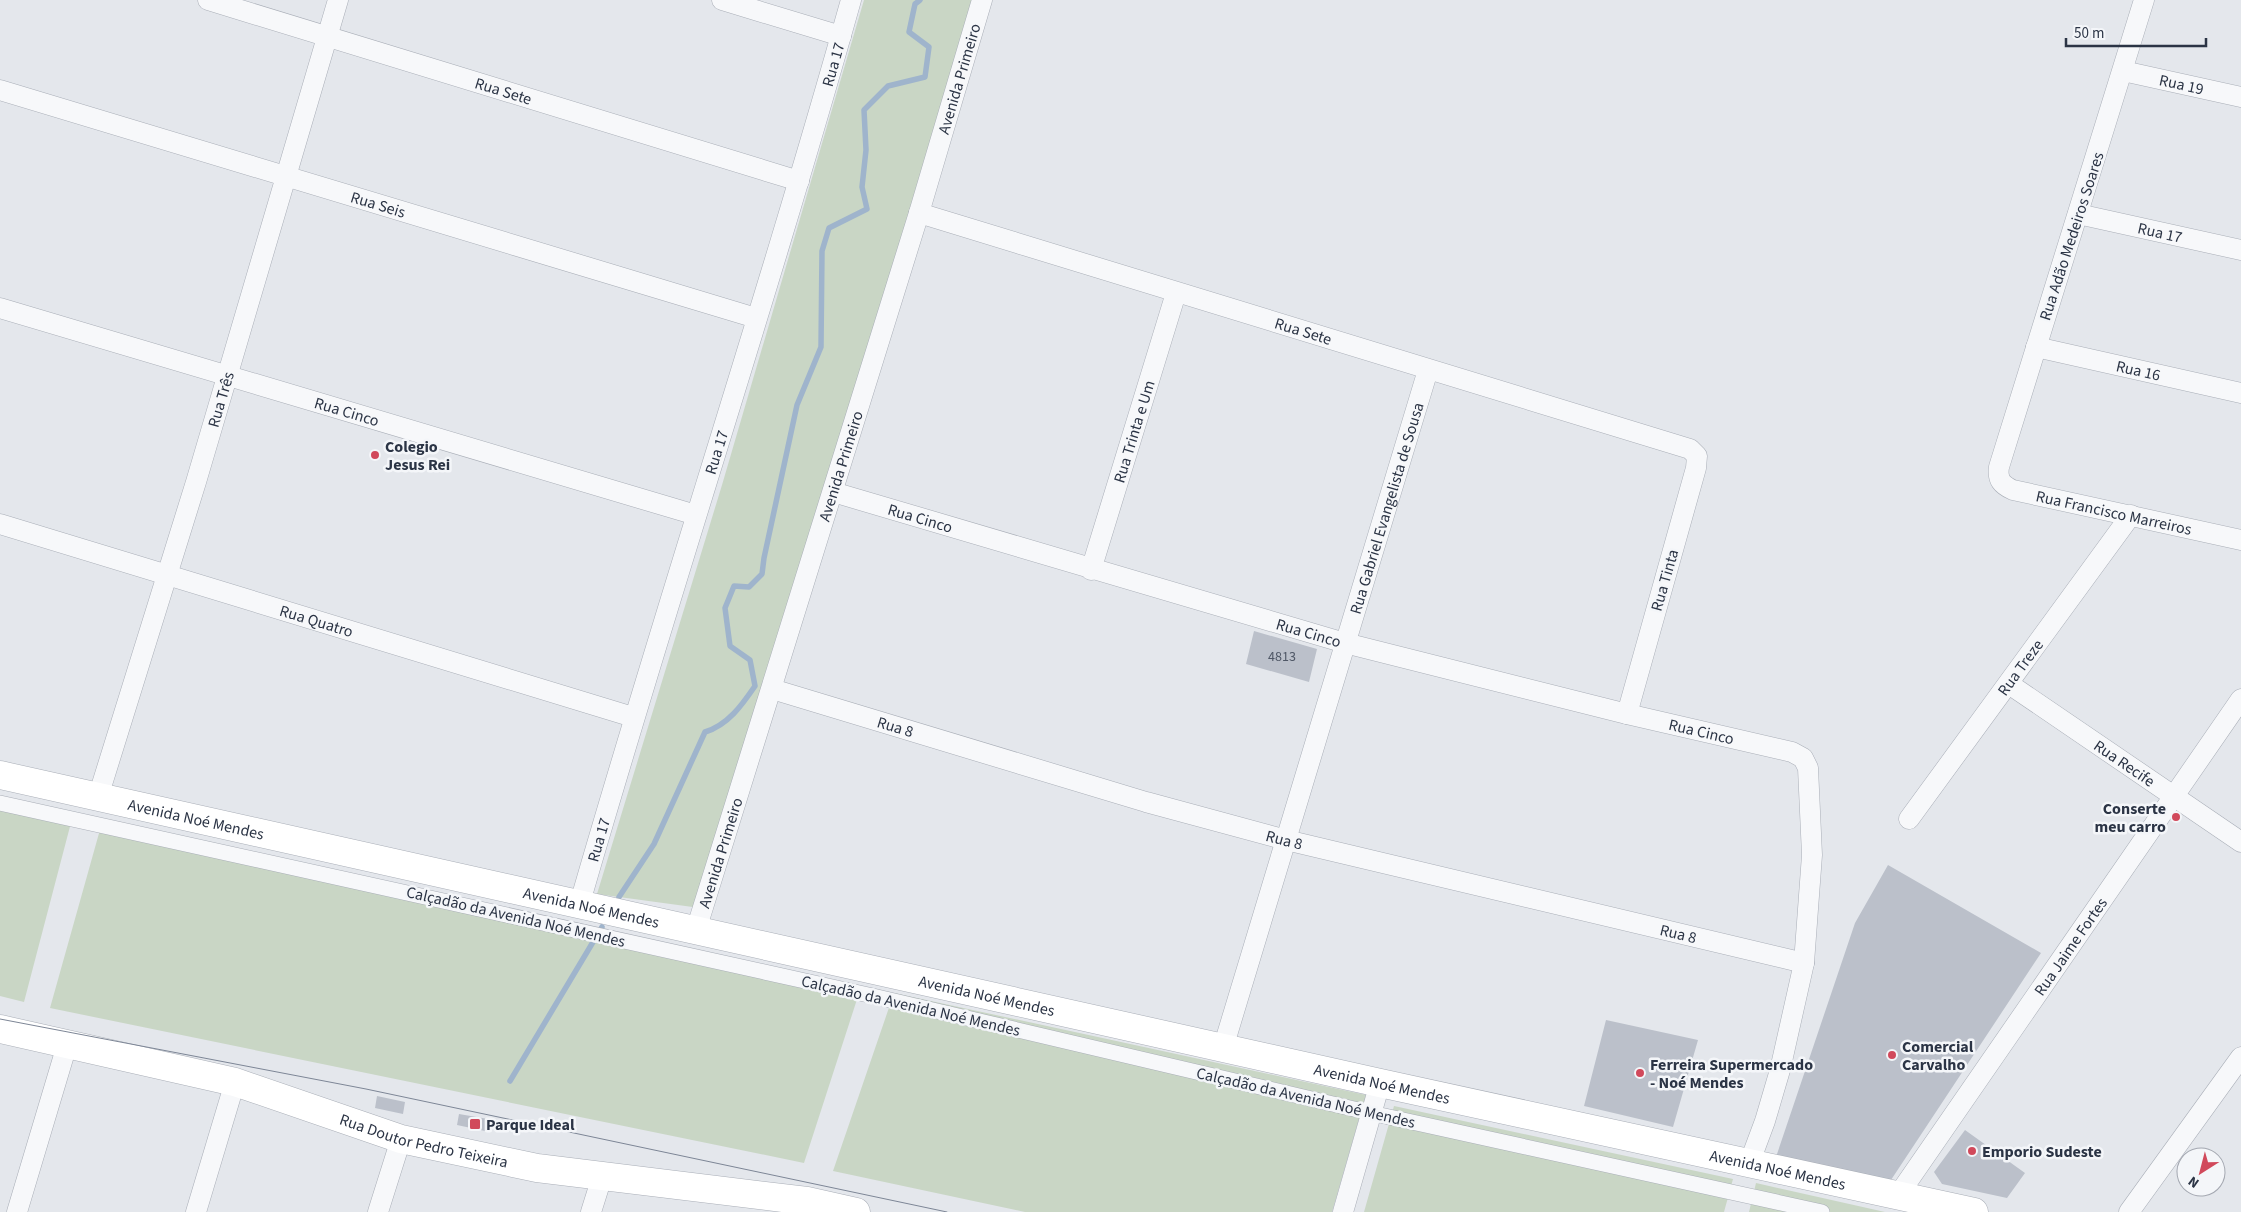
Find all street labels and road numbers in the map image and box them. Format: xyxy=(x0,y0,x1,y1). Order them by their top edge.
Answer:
street label: Avenida Primeiro xyxy=(933,21,987,137)
street label: Rua 17 xyxy=(817,40,850,89)
street label: Rua 19 xyxy=(2157,69,2206,100)
street label: Rua Sete xyxy=(472,72,534,111)
street label: Rua Adão Medeiros Soares xyxy=(2034,149,2110,323)
street label: Rua Seis xyxy=(348,186,408,224)
street label: Rua 17 xyxy=(2135,217,2184,249)
street label: Rua Sete xyxy=(1272,313,1334,351)
street label: Rua 16 xyxy=(2114,355,2163,387)
street label: Rua Três xyxy=(203,369,240,430)
street label: Rua Trinta e Um xyxy=(1108,378,1161,486)
street label: Rua Cinco xyxy=(312,392,382,432)
street label: Rua Gabriel Evangelista de Sousa xyxy=(1345,400,1430,617)
street label: Avenida Primeiro xyxy=(814,408,869,524)
street label: Rua 17 xyxy=(700,428,734,477)
street label: Rua Francisco Marreiros xyxy=(2034,485,2194,541)
street label: Rua Cinco xyxy=(885,499,955,539)
street label: Rua Tinta xyxy=(1646,547,1684,614)
street label: Rua Quatro xyxy=(277,600,356,643)
street label: Rua Cinco xyxy=(1273,613,1344,653)
street label: Rua Treze xyxy=(1993,635,2049,700)
street label: Rua 8 xyxy=(874,711,916,743)
street label: Rua Cinco xyxy=(1666,714,1736,750)
street label: Rua Recife xyxy=(2089,735,2159,792)
street label: Avenida Noé Mendes xyxy=(126,794,266,846)
street label: Avenida Primeiro xyxy=(693,795,749,911)
street label: Rua 17 xyxy=(582,815,616,865)
street label: Rua 8 xyxy=(1263,825,1305,856)
street label: Calçadão da Avenida Noé Mendes xyxy=(404,881,628,953)
street label: Avenida Noé Mendes xyxy=(521,882,662,934)
street label: Rua Jaime Fortes xyxy=(2029,893,2113,1000)
street label: Rua 8 xyxy=(1658,919,1699,949)
street label: Calçadão da Avenida Noé Mendes xyxy=(799,970,1023,1042)
street label: Avenida Noé Mendes xyxy=(916,970,1057,1022)
street label: Avenida Noé Mendes xyxy=(1312,1059,1452,1110)
street label: Calçadão da Avenida Noé Mendes xyxy=(1194,1062,1418,1134)
street label: Rua Doutor Pedro Teixeira xyxy=(337,1109,510,1174)
street label: Avenida Noé Mendes xyxy=(1707,1145,1848,1196)

